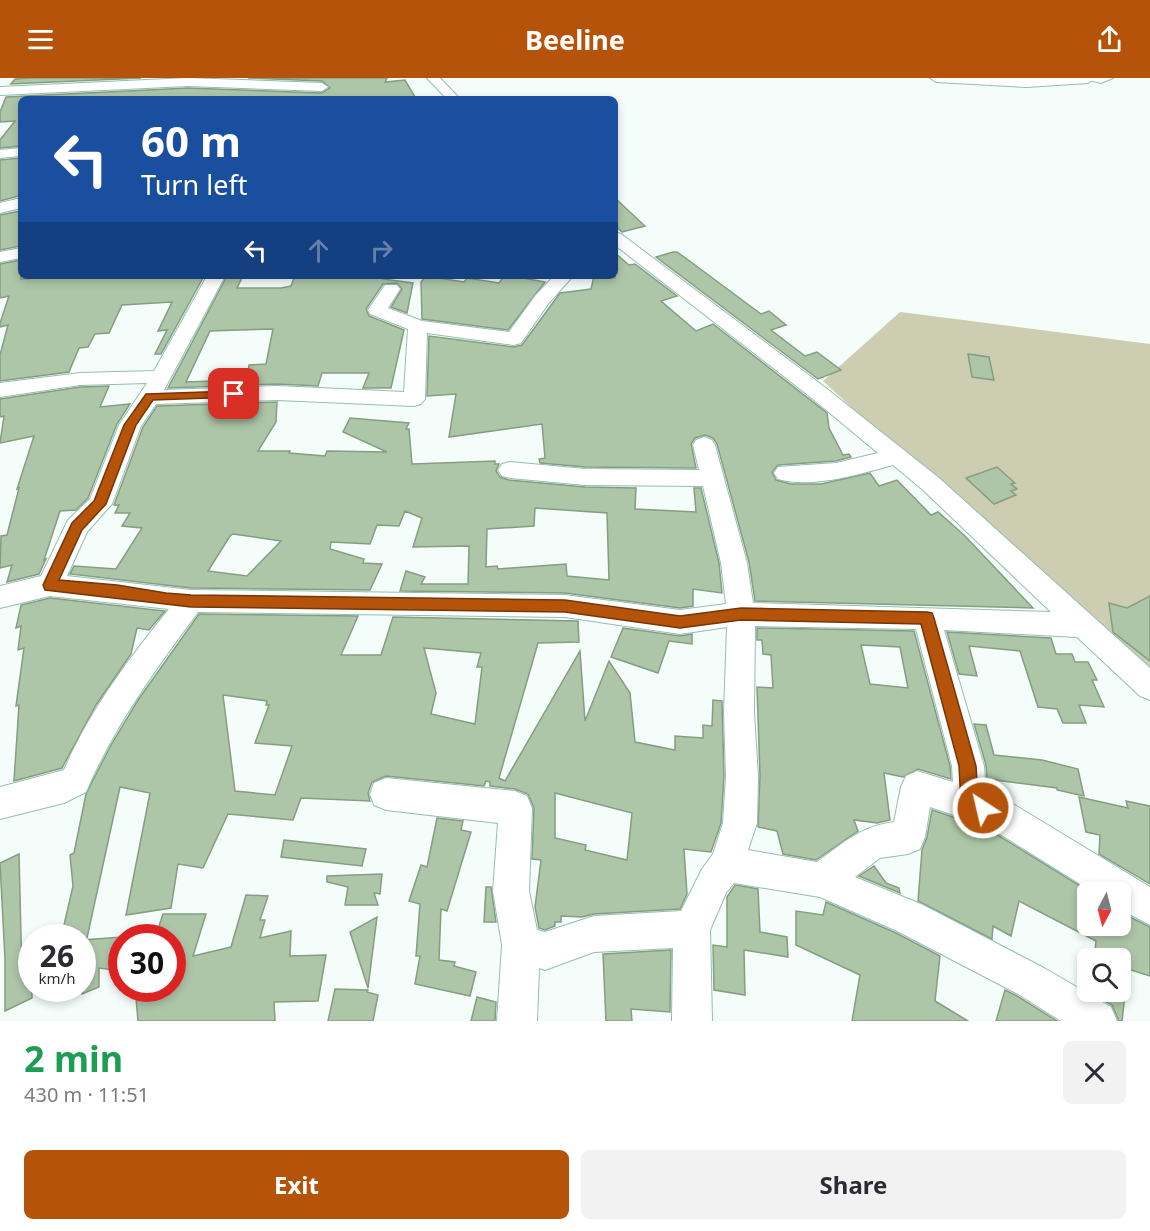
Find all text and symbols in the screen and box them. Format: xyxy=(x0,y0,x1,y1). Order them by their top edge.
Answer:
text: Beeline xyxy=(525,21,625,58)
icon: menu xyxy=(24,23,57,56)
icon: share xyxy=(1093,23,1126,56)
text: 60 m xyxy=(141,112,241,169)
icon: left xyxy=(42,120,120,198)
text: Turn left xyxy=(141,166,247,203)
icon: left xyxy=(239,234,272,267)
icon: ahead xyxy=(302,234,335,267)
icon: right xyxy=(365,234,398,267)
pin xyxy=(208,368,259,419)
icon: arrive xyxy=(217,377,250,410)
position arrow xyxy=(951,776,1015,840)
north arrow xyxy=(1077,882,1131,936)
map controls xyxy=(1077,882,1131,1002)
speed limit sign: 30 xyxy=(108,924,186,1002)
text: 26 xyxy=(40,935,74,976)
button: search xyxy=(1077,948,1131,1002)
text: km/h xyxy=(39,968,75,988)
text: 2 min xyxy=(24,1034,123,1083)
button: close xyxy=(1063,1041,1126,1104)
text: 430 m · 11:51 xyxy=(24,1081,149,1108)
button: Exit xyxy=(24,1150,569,1219)
button: Share xyxy=(581,1150,1126,1219)

